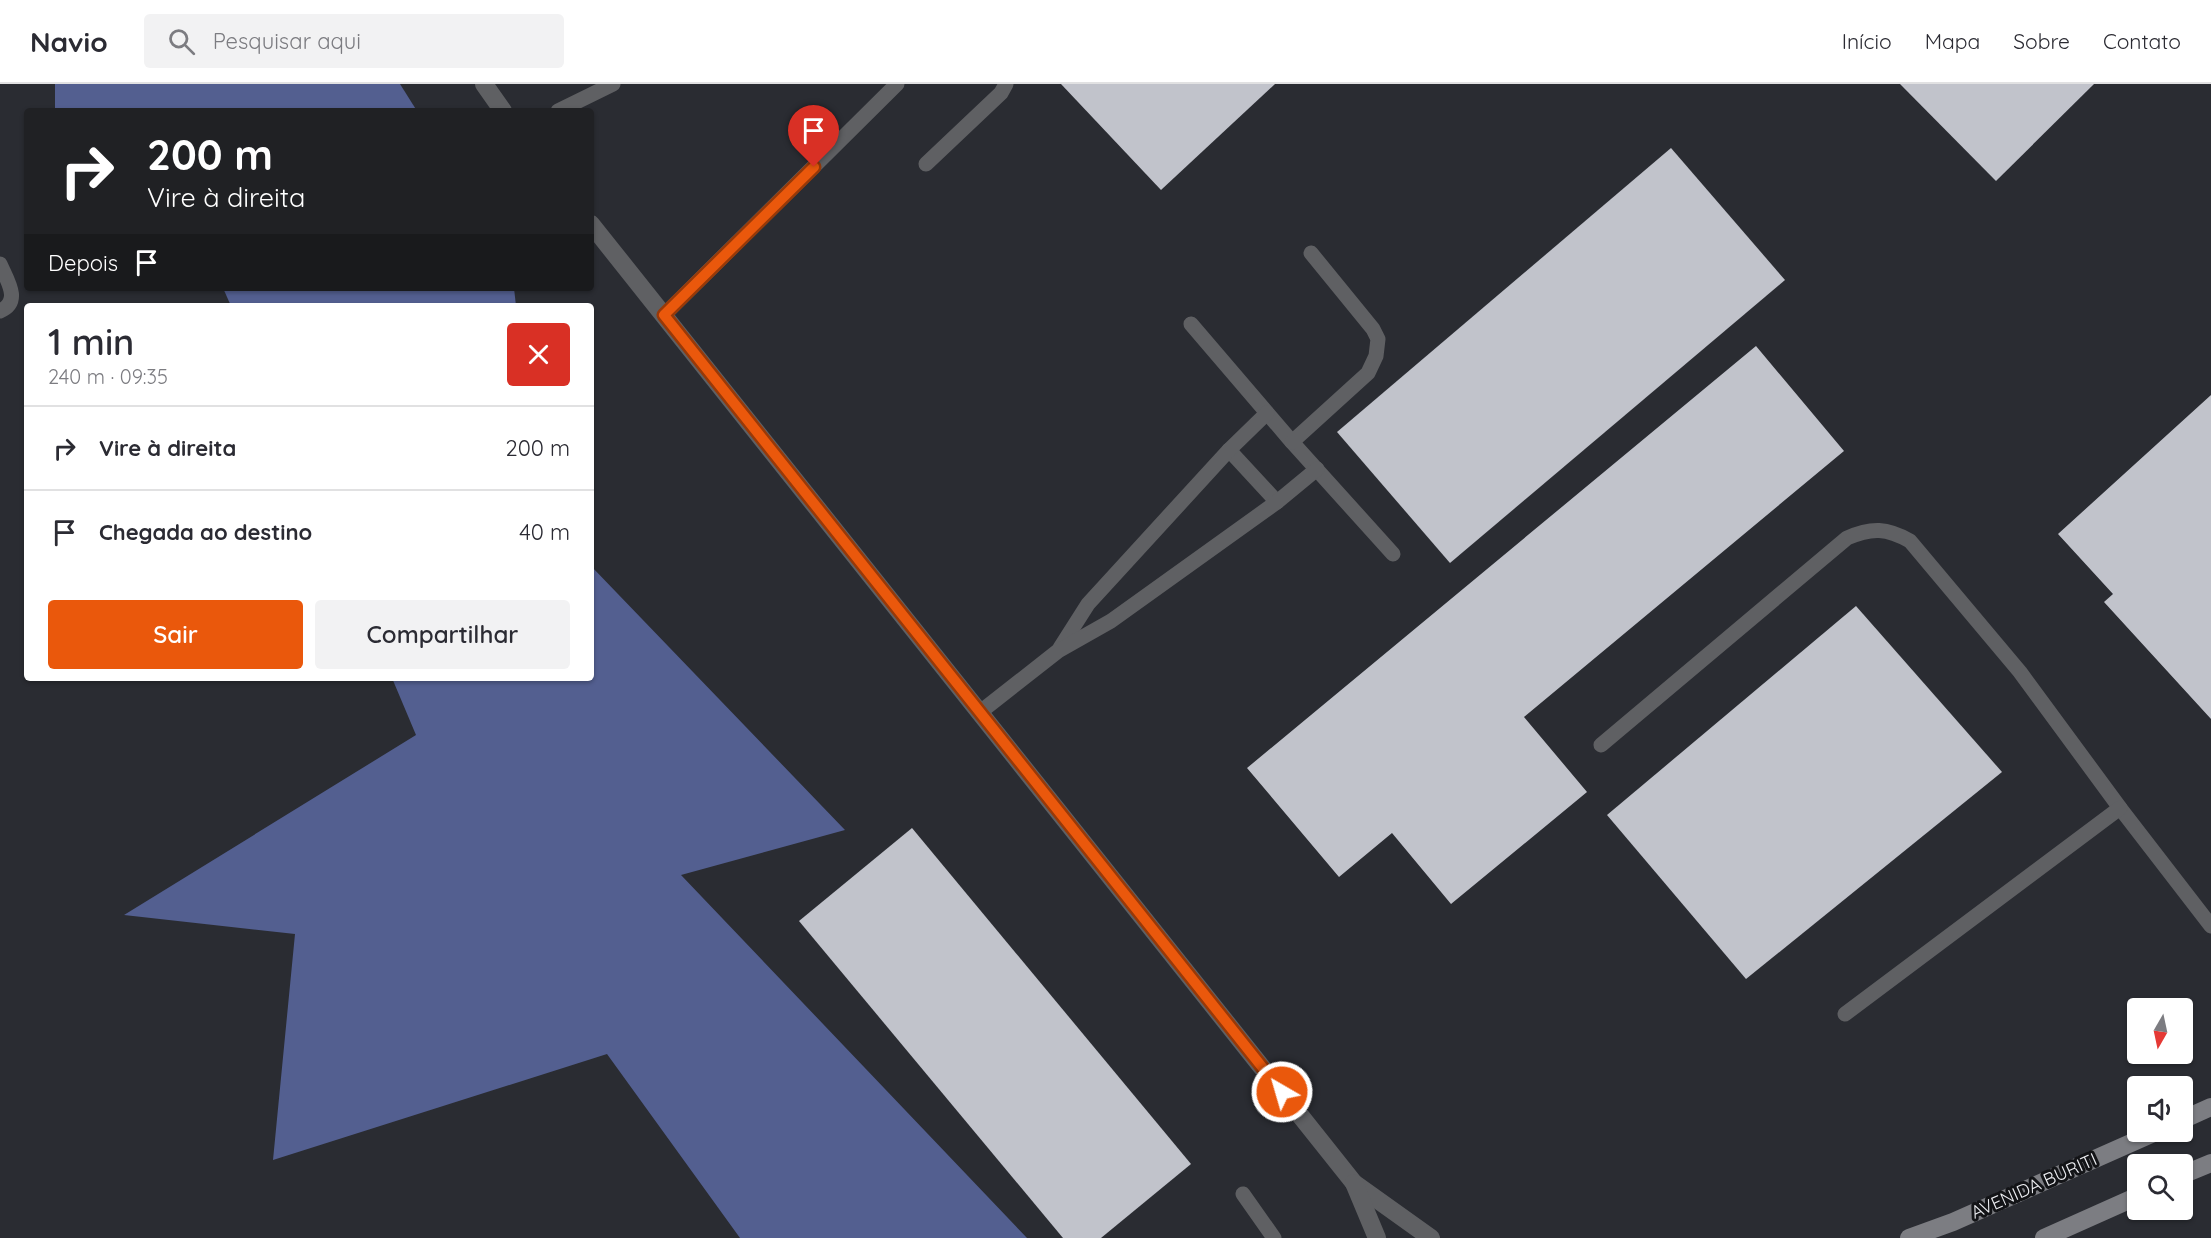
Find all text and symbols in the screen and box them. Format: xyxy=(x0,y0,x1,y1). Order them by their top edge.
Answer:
search box xyxy=(144,14,564,68)
text: Navio xyxy=(30,24,108,59)
icon: search xyxy=(165,25,198,58)
text: Pesquisar aqui xyxy=(213,27,361,55)
text: Início xyxy=(1842,28,1892,54)
text: Mapa xyxy=(1925,28,1980,54)
text: Sobre xyxy=(2013,28,2070,54)
text: Contato xyxy=(2103,28,2181,54)
pin xyxy=(788,105,839,167)
icon: arrive xyxy=(797,114,830,147)
text: 200 m xyxy=(147,128,273,181)
icon: right xyxy=(48,132,126,210)
text: Vire à direita xyxy=(147,180,305,214)
icon: arrive xyxy=(130,246,163,279)
text: Depois xyxy=(48,249,118,277)
text: 1 min xyxy=(48,319,134,364)
button: close xyxy=(507,323,570,386)
text: 240 m · 09:35 xyxy=(48,364,168,389)
icon: right xyxy=(48,432,81,465)
text: Vire à direita xyxy=(99,434,236,462)
text: 200 m xyxy=(506,434,570,462)
icon: arrive xyxy=(48,516,81,549)
text: Chegada ao destino xyxy=(99,518,312,546)
text: 40 m xyxy=(519,518,570,546)
button: Sair xyxy=(48,600,303,669)
button: Compartilhar xyxy=(315,600,570,669)
north arrow xyxy=(2127,998,2193,1064)
map controls xyxy=(2127,998,2193,1220)
position arrow xyxy=(1250,1060,1314,1124)
button: sound xyxy=(2127,1076,2193,1142)
street label: AVENIDA BURITI xyxy=(1967,1147,2100,1224)
button: search xyxy=(2127,1154,2193,1220)

